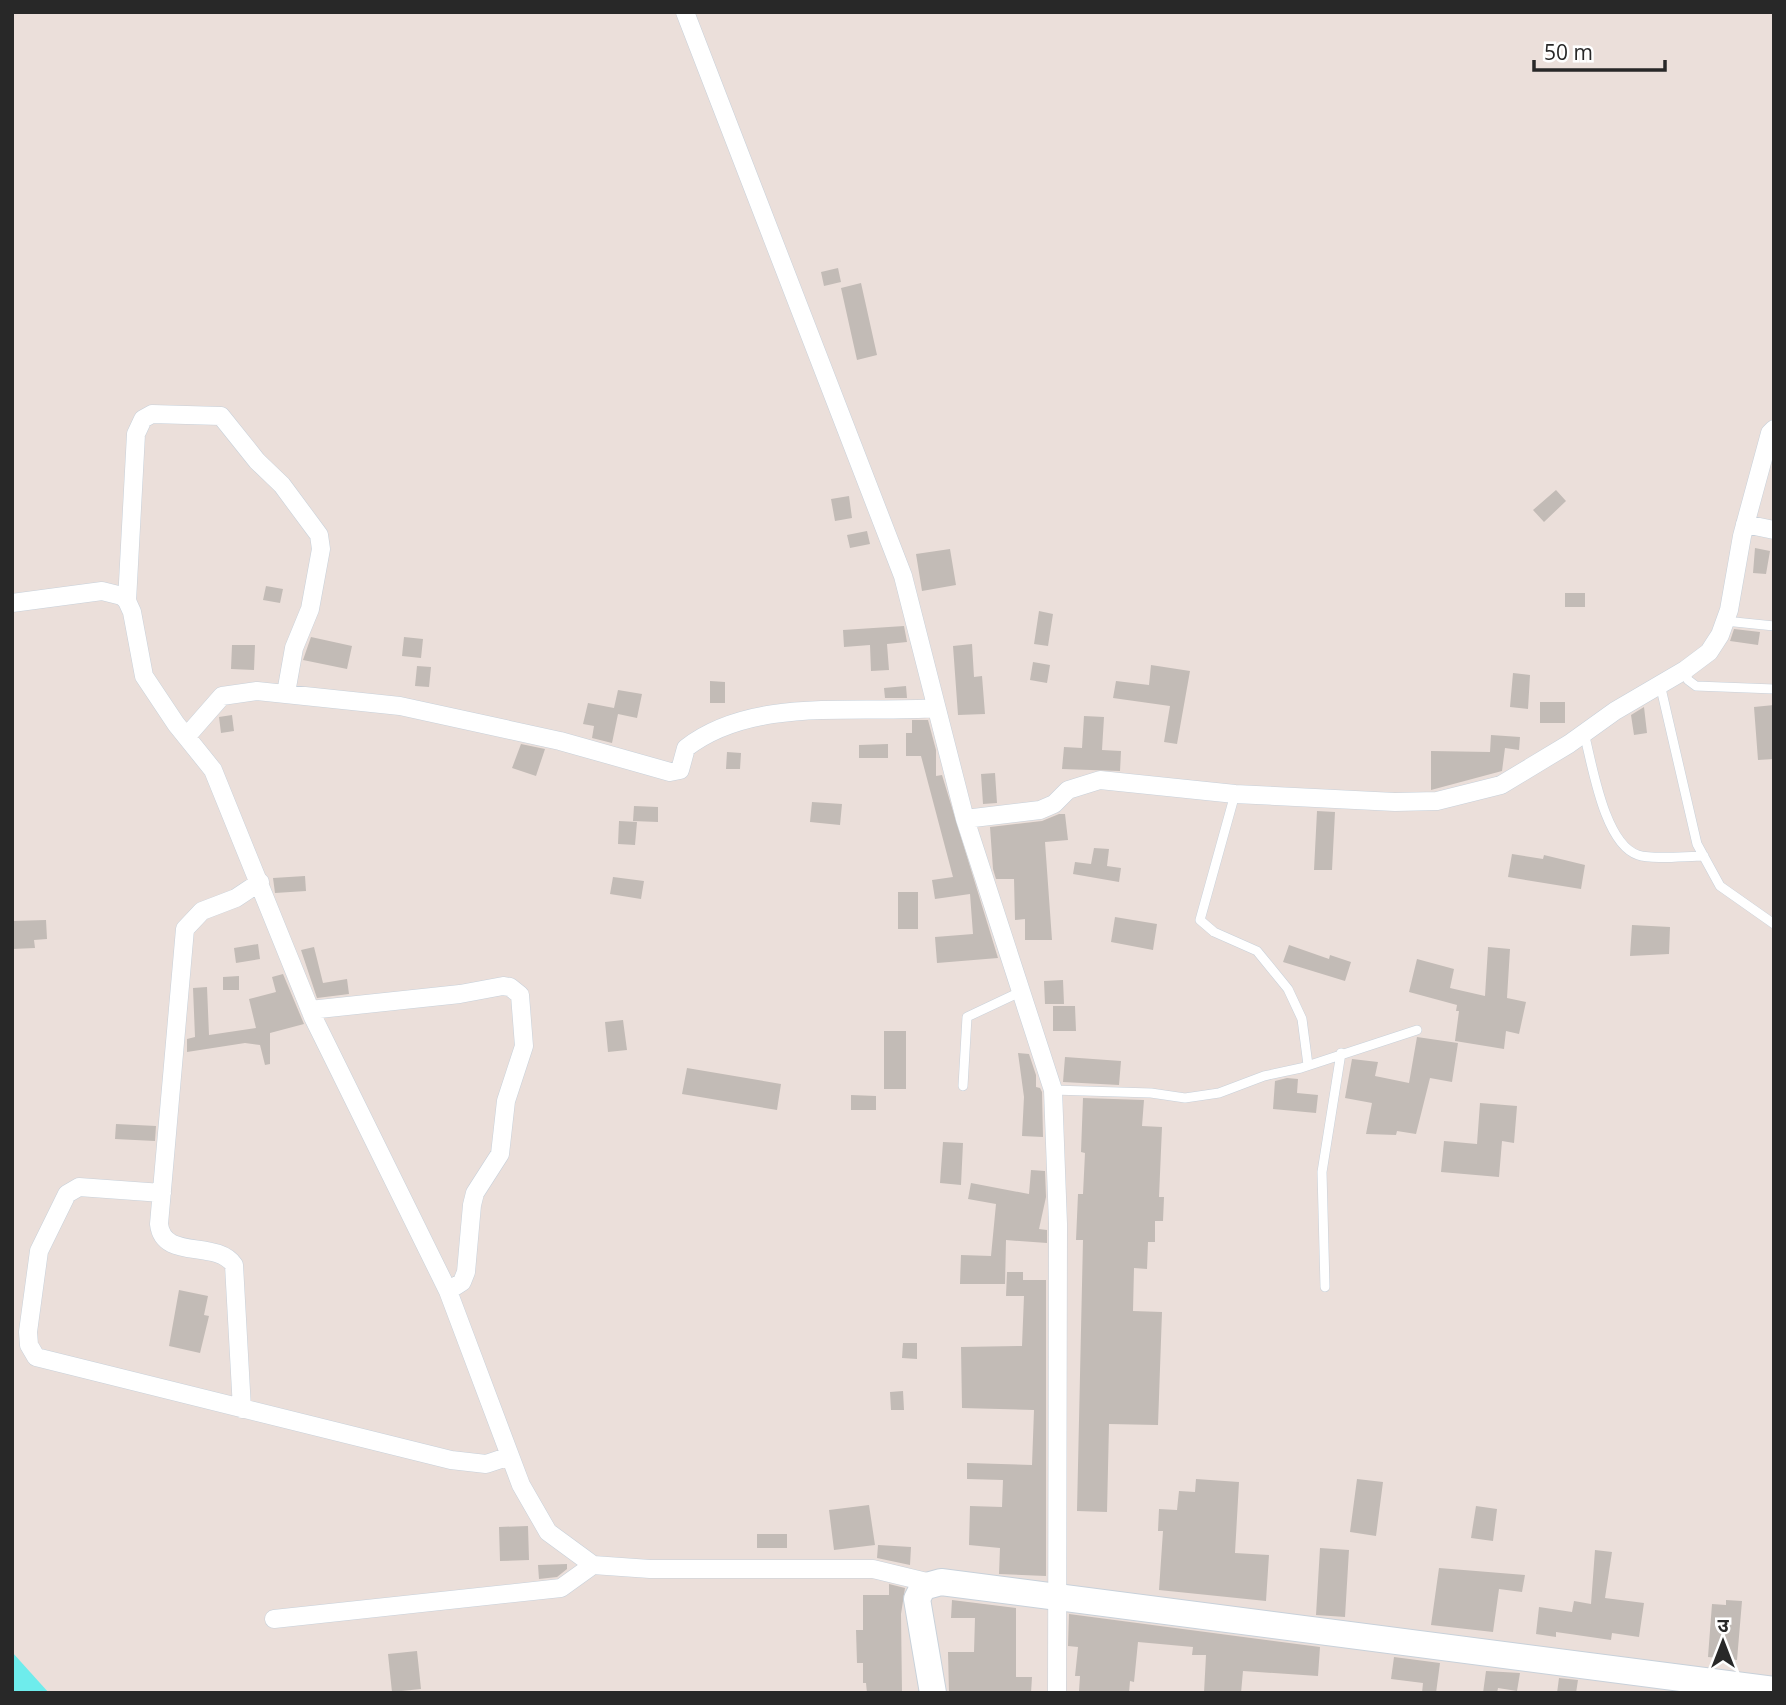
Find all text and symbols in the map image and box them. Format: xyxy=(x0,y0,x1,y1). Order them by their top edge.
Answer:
scale bar xyxy=(1534,28,1665,72)
text: 50 m xyxy=(1544,38,1593,66)
north arrow xyxy=(1688,1607,1758,1677)
text: उ xyxy=(1717,1612,1729,1638)

